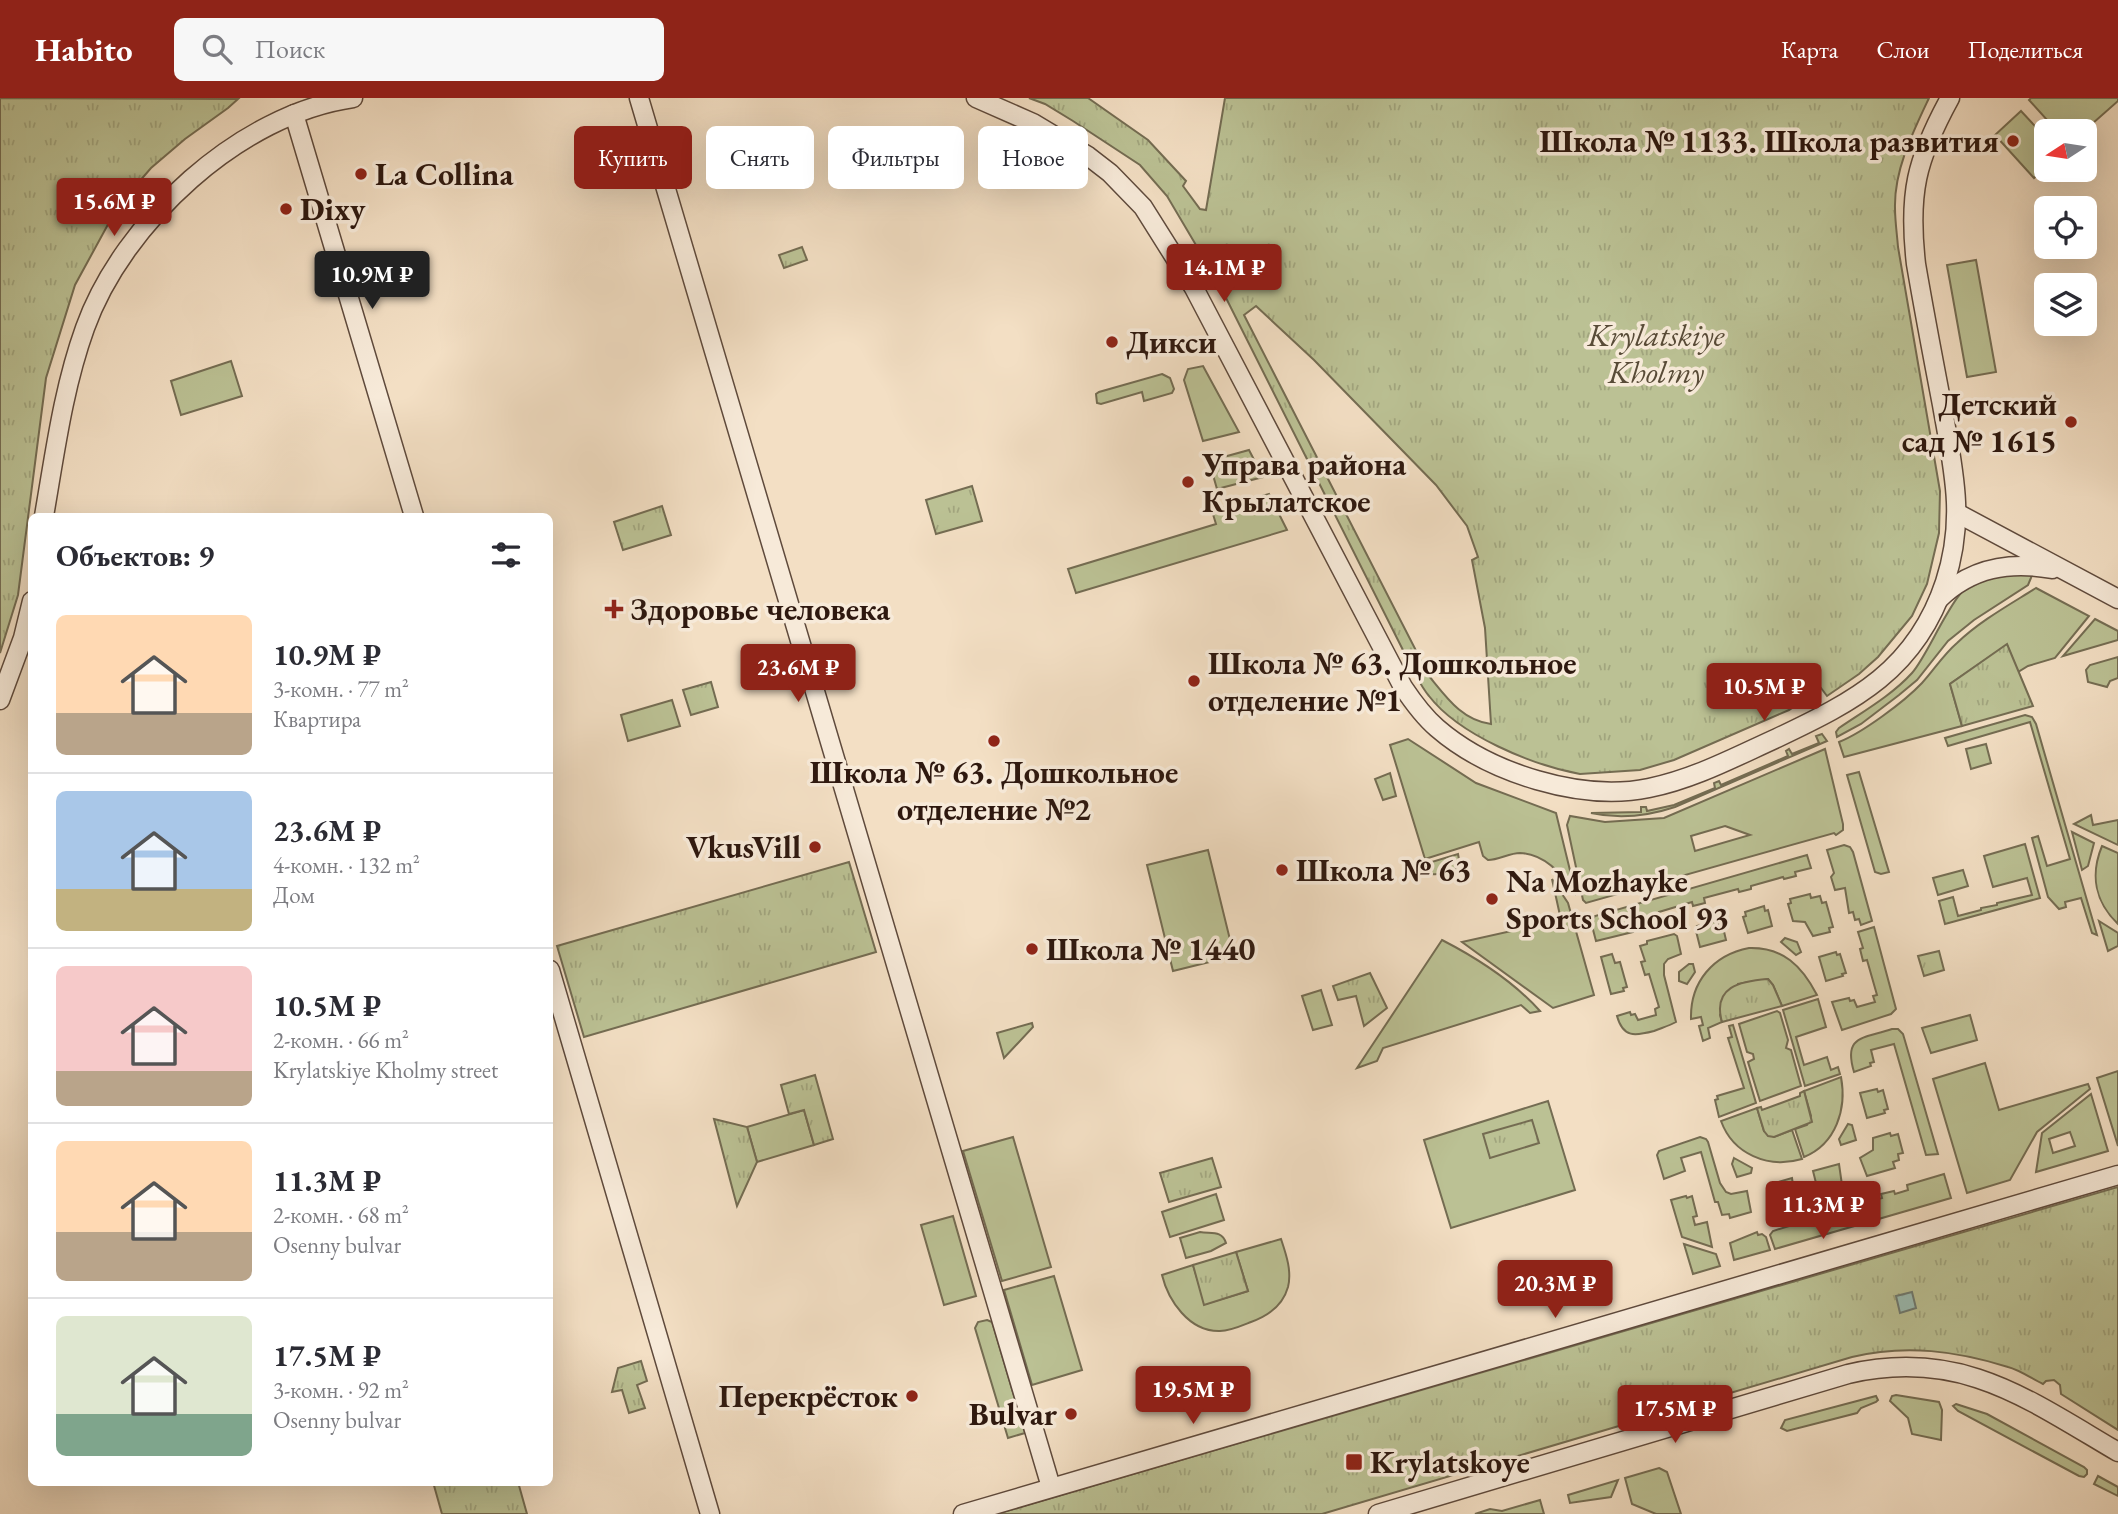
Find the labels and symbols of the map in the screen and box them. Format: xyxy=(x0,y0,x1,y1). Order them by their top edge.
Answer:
north arrow xyxy=(2034,119,2096,182)
place label: Школа № 1133. Школа развития xyxy=(1539,120,1999,162)
marker: Школа № 1133. Школа развития xyxy=(2005,133,2021,149)
place label: La Collina xyxy=(375,153,514,195)
marker: La Collina xyxy=(353,166,369,182)
pin: 15.6M ₽ xyxy=(49,178,179,238)
place label: Dixy xyxy=(300,188,366,230)
marker: Dixy xyxy=(278,201,294,217)
pin: 14.1M ₽ xyxy=(1159,244,1289,304)
pin: 10.9M ₽ xyxy=(307,252,437,311)
park label: Krylatskiye Kholmy xyxy=(1586,314,1726,393)
place label: Дикси xyxy=(1126,321,1217,363)
marker: Дикси xyxy=(1104,334,1120,350)
place label: Детский сад № 1615 xyxy=(1902,383,2057,462)
marker: Детский сад № 1615 xyxy=(2063,414,2079,430)
place label: Управа района Крылатское xyxy=(1201,443,1407,522)
marker: Управа района Крылатское xyxy=(1180,474,1196,490)
place label: Здоровье человека xyxy=(630,588,891,630)
marker: Здоровье человека xyxy=(604,599,624,619)
place label: Школа № 63. Дошкольное отделение №1 xyxy=(1208,642,1577,721)
pin: 23.6M ₽ xyxy=(733,644,863,704)
pin: 10.5M ₽ xyxy=(1699,664,1829,723)
marker: Школа № 63. Дошкольное отделение №1 xyxy=(1186,673,1202,689)
marker: Школа № 63. Дошкольное отделение №2 xyxy=(986,733,1002,749)
place label: Школа № 63. Дошкольное отделение №2 xyxy=(810,751,1178,830)
place label: VkusVill xyxy=(686,826,801,868)
marker: VkusVill xyxy=(807,839,823,855)
place label: Школа № 63 xyxy=(1296,849,1472,891)
place label: Na Mozhayke Sports School 93 xyxy=(1506,860,1729,939)
marker: Школа № 63 xyxy=(1274,862,1290,878)
marker: Na Mozhayke Sports School 93 xyxy=(1484,891,1500,907)
place label: Школа № 1440 xyxy=(1046,928,1255,970)
marker: Школа № 1440 xyxy=(1024,941,1040,957)
pin: 11.3M ₽ xyxy=(1758,1182,1888,1241)
pin: 20.3M ₽ xyxy=(1490,1260,1620,1320)
pin: 19.5M ₽ xyxy=(1128,1366,1258,1426)
place label: Перекрёсток xyxy=(718,1375,898,1417)
pin: 17.5M ₽ xyxy=(1610,1386,1740,1445)
marker: Перекрёсток xyxy=(904,1388,920,1404)
place label: Bulvar xyxy=(969,1393,1058,1435)
marker: Bulvar xyxy=(1063,1406,1079,1422)
place label: Krylatskoye xyxy=(1370,1441,1530,1483)
marker: Krylatskoye xyxy=(1344,1452,1364,1472)

